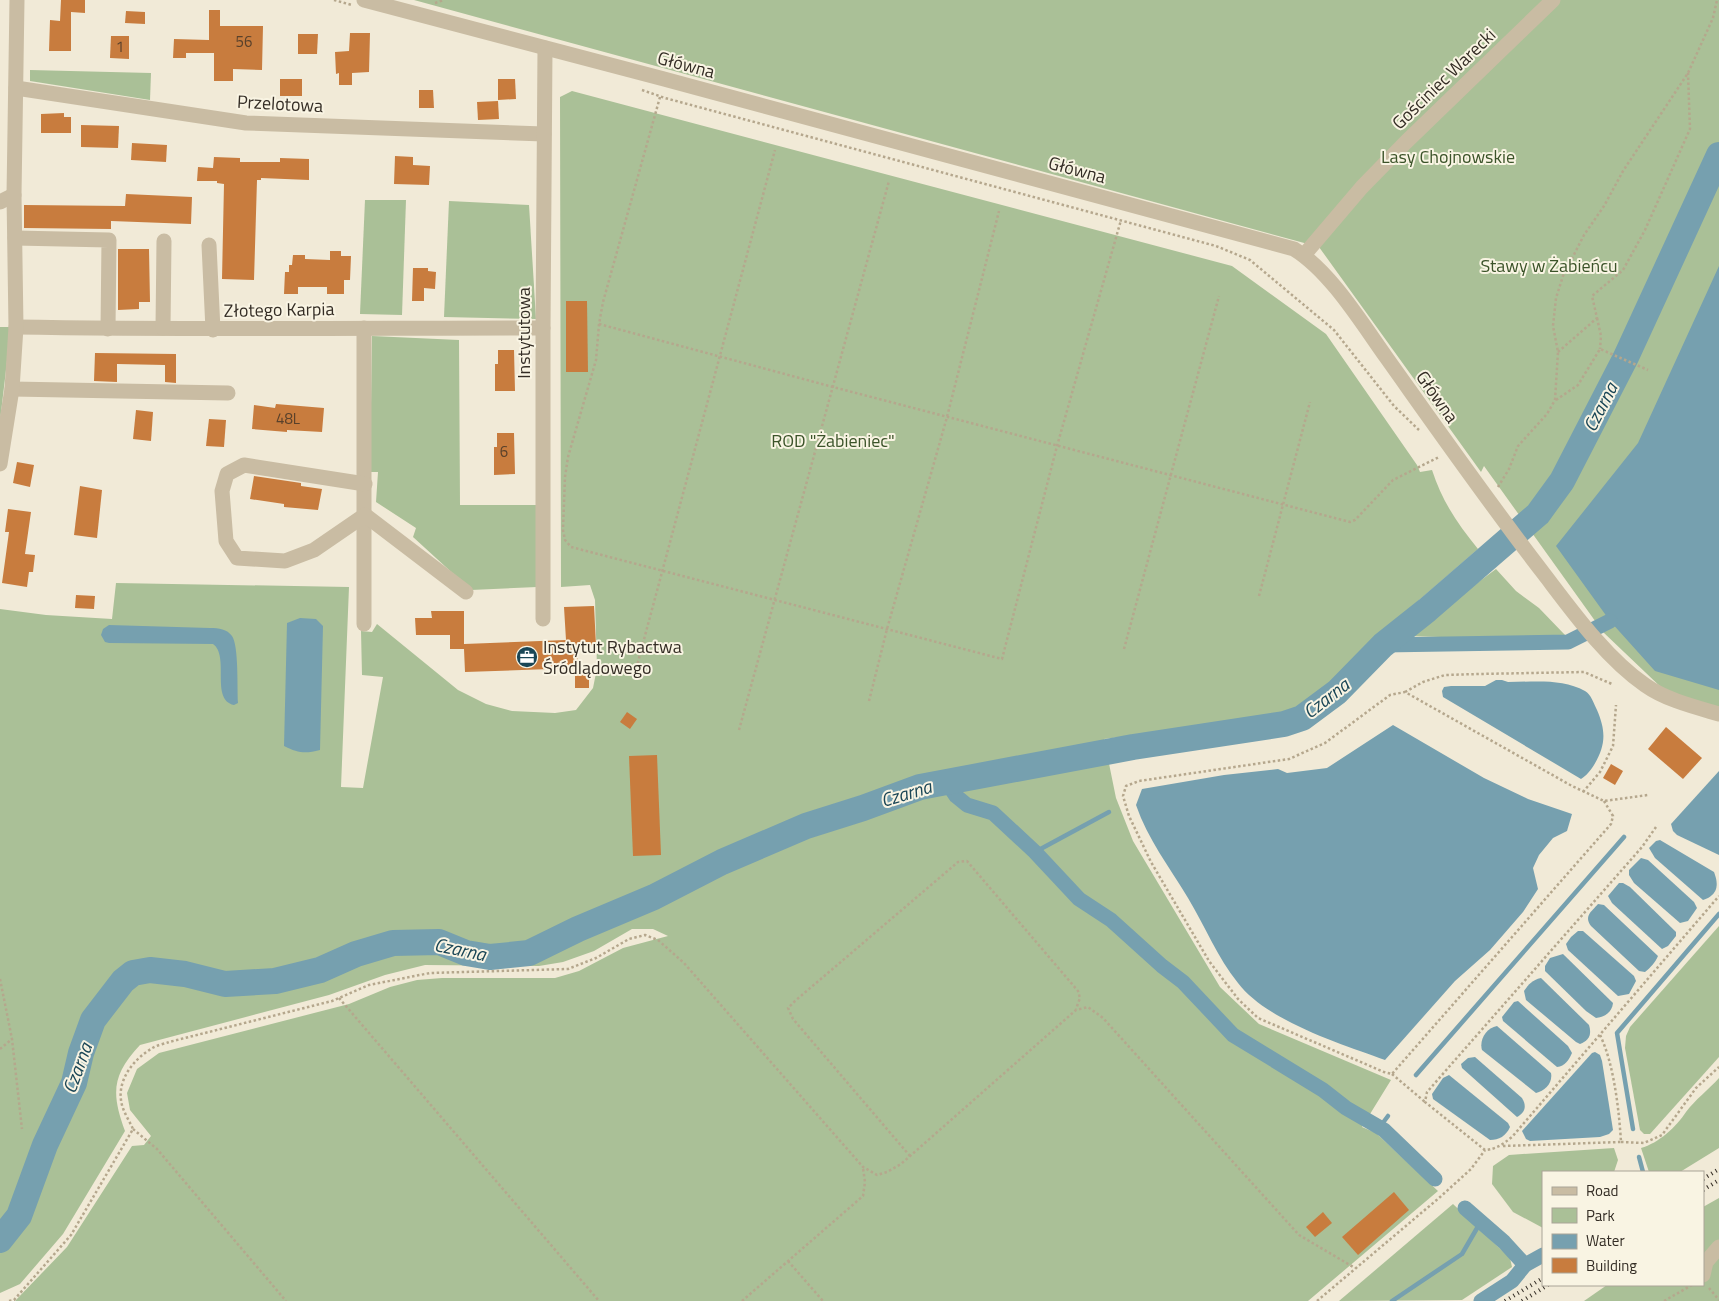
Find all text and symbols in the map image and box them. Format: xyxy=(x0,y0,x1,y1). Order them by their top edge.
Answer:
street label: Gościniec Warecki xyxy=(1386,22,1502,135)
house number: 56 xyxy=(236,30,252,53)
house number: 1 xyxy=(116,35,124,58)
street label: Główna xyxy=(654,44,718,85)
street label: Przelotowa xyxy=(236,88,324,119)
park label: Lasy Chojnowskie xyxy=(1381,143,1515,170)
street label: Główna xyxy=(1045,149,1109,190)
park label: Stawy w Żabieńcu xyxy=(1480,252,1618,279)
street label: Instytutowa xyxy=(510,287,537,379)
street label: Złotego Karpia xyxy=(223,295,335,324)
street label: Główna xyxy=(1410,365,1465,428)
water label: Czarna xyxy=(1575,376,1625,436)
house number: 48L xyxy=(276,407,300,430)
park label: ROD "Żabieniec" xyxy=(771,427,895,454)
house number: 6 xyxy=(500,440,508,463)
place label: Instytut Rybactwa Śródlądowego xyxy=(543,633,682,681)
office icon: Instytut Rybactwa Śródlądowego xyxy=(515,645,539,669)
water label: Czarna xyxy=(1296,669,1356,725)
water label: Czarna xyxy=(877,771,936,814)
water label: Czarna xyxy=(432,929,490,968)
water label: Czarna xyxy=(54,1037,100,1097)
legend xyxy=(1542,1171,1704,1286)
text: Road xyxy=(1586,1179,1618,1202)
text: Park xyxy=(1586,1204,1615,1227)
text: Water xyxy=(1586,1229,1625,1252)
text: Building xyxy=(1586,1254,1637,1277)

